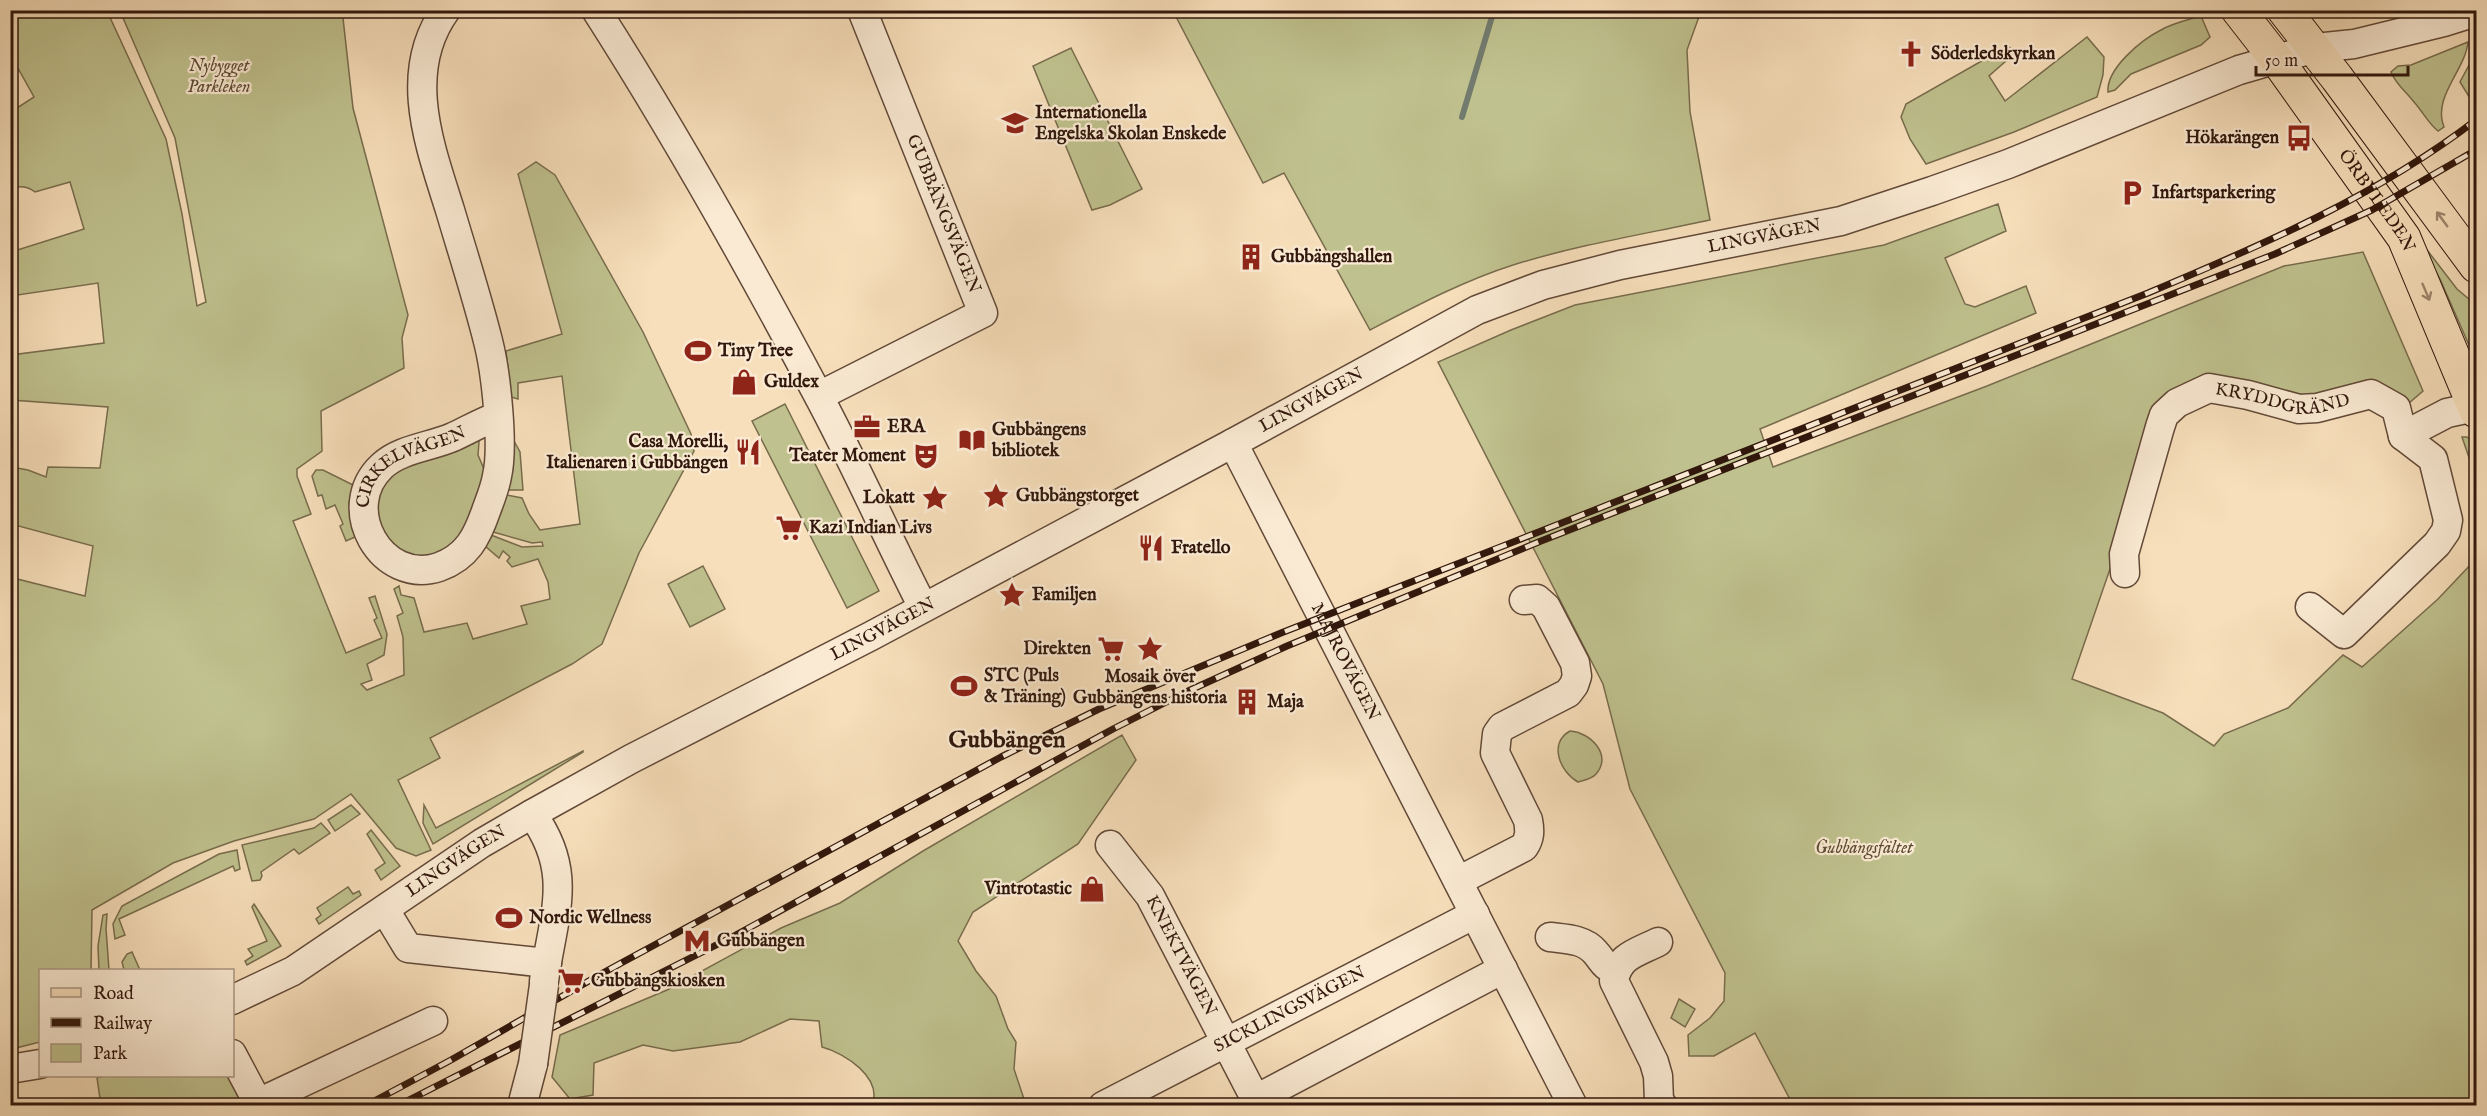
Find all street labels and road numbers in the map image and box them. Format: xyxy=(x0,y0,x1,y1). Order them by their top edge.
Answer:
street label: GUBBÄNGSVÄGEN xyxy=(901,131,986,297)
street label: ÖRBYLEDEN xyxy=(2333,144,2420,256)
street label: LINGVÄGEN xyxy=(1706,214,1824,259)
street label: LINGVÄGEN xyxy=(1255,362,1368,438)
street label: KRYDDGRÄND xyxy=(2213,378,2352,421)
street label: CIRKELVÄGEN xyxy=(352,421,470,509)
street label: LINGVÄGEN xyxy=(826,592,940,666)
street label: MAJROVÄGEN xyxy=(1306,599,1385,725)
street label: LINGVÄGEN xyxy=(401,820,510,903)
street label: KNEKTVÄGEN xyxy=(1140,891,1222,1020)
street label: SICKLINGSVÄGEN xyxy=(1210,961,1370,1058)

